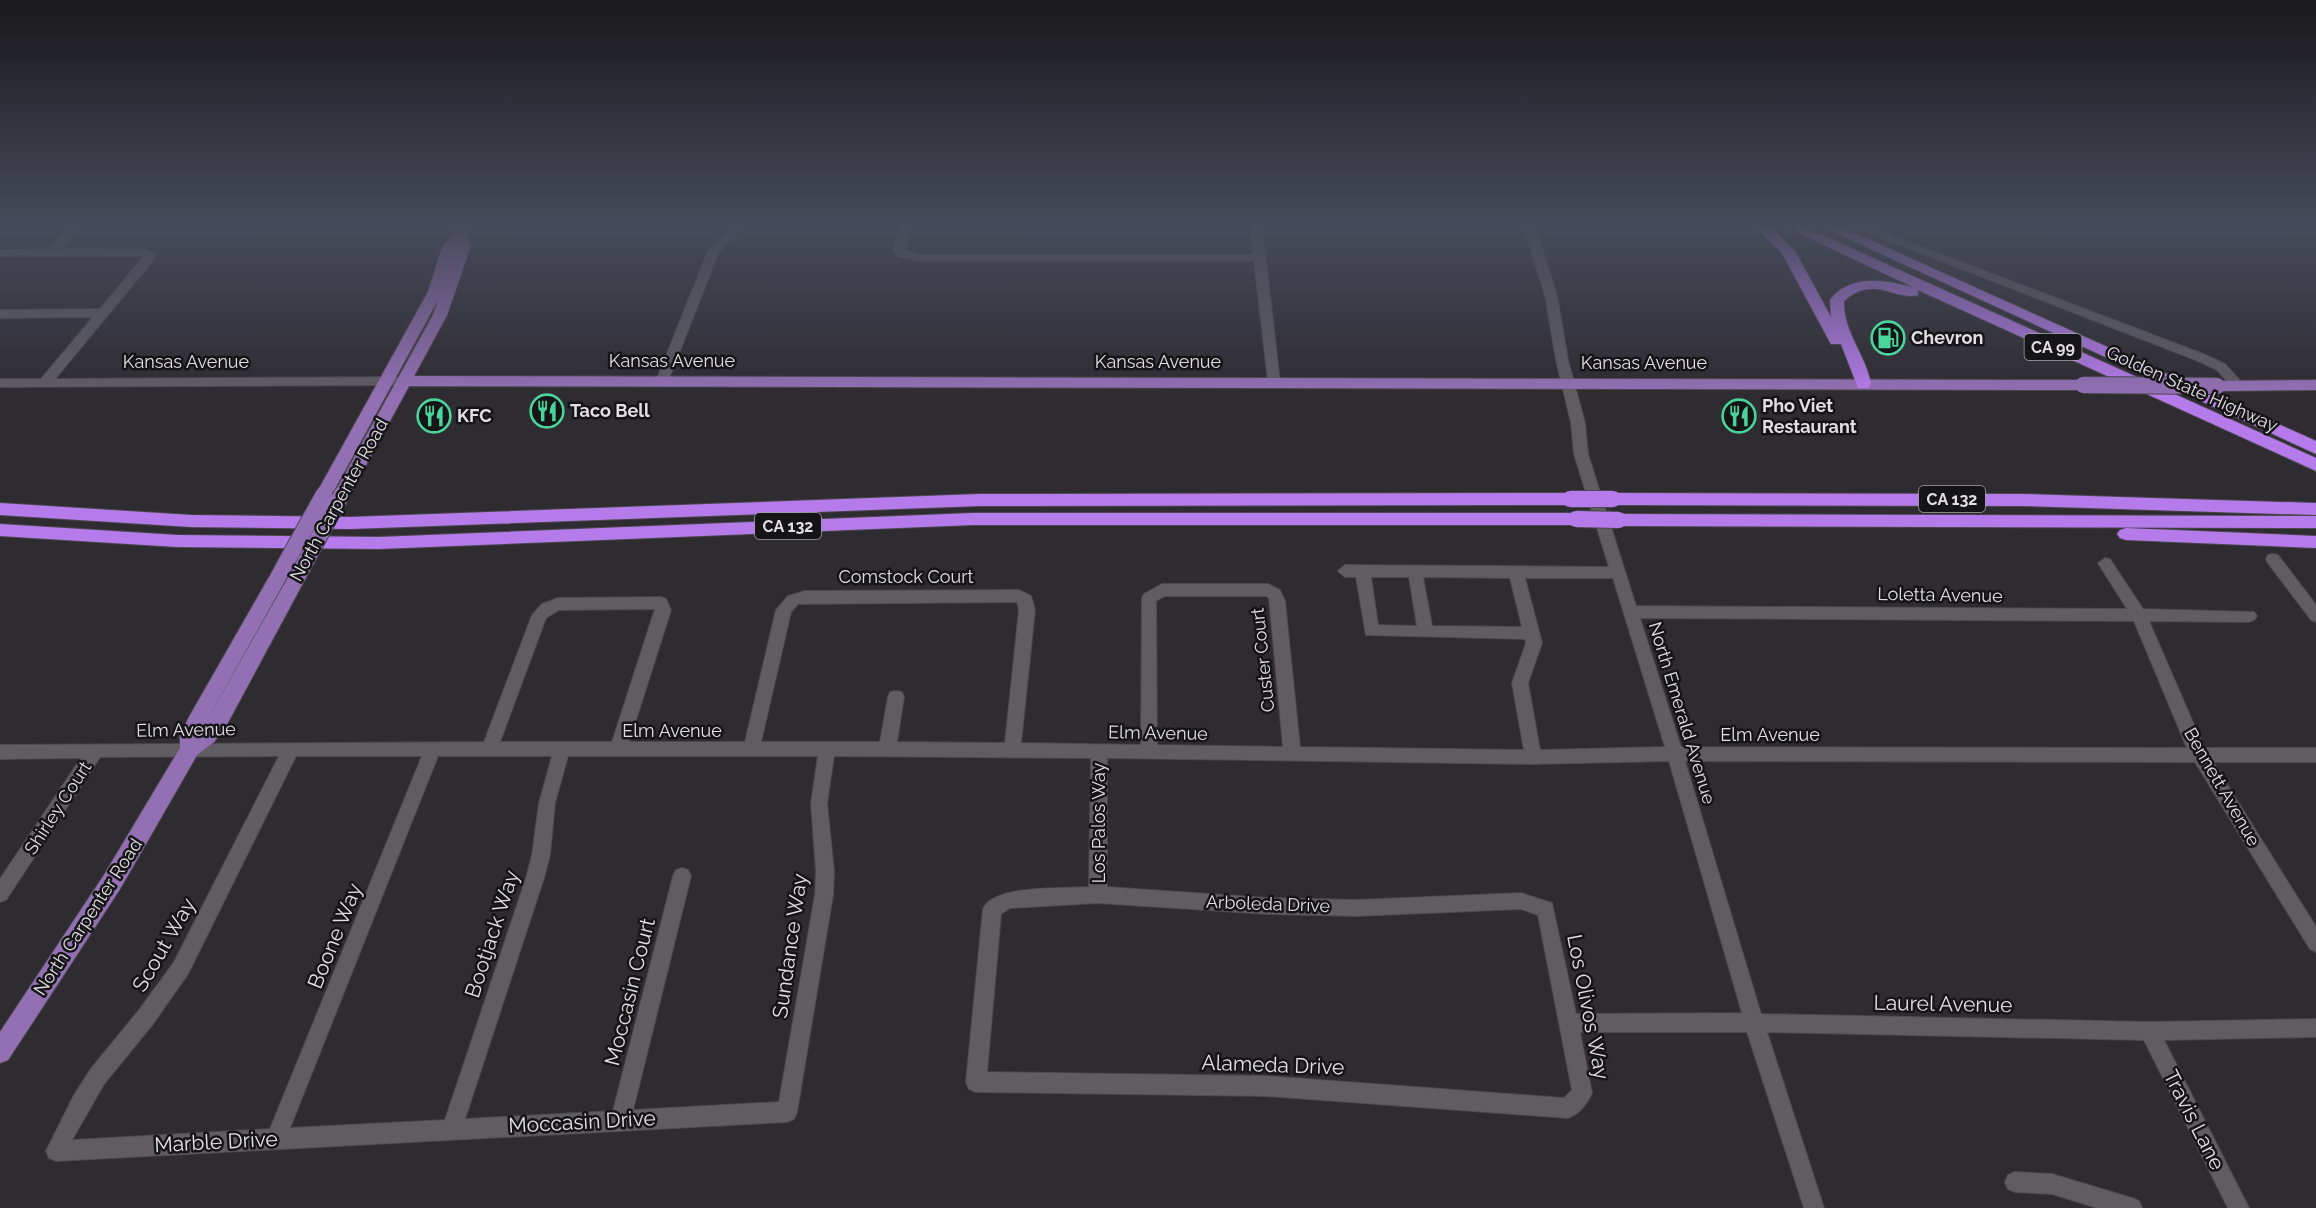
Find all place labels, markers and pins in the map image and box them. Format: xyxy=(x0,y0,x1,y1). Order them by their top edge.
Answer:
fuel station icon: Chevron xyxy=(1870,320,1906,356)
place label: Chevron xyxy=(1911,327,1983,348)
restaurant icon: Taco Bell xyxy=(529,393,565,429)
place label: Pho Viet Restaurant xyxy=(1762,395,1857,437)
restaurant icon: KFC xyxy=(416,398,452,434)
restaurant icon: Pho Viet Restaurant xyxy=(1721,398,1757,434)
place label: Taco Bell xyxy=(570,400,650,421)
place label: KFC xyxy=(457,405,492,426)

